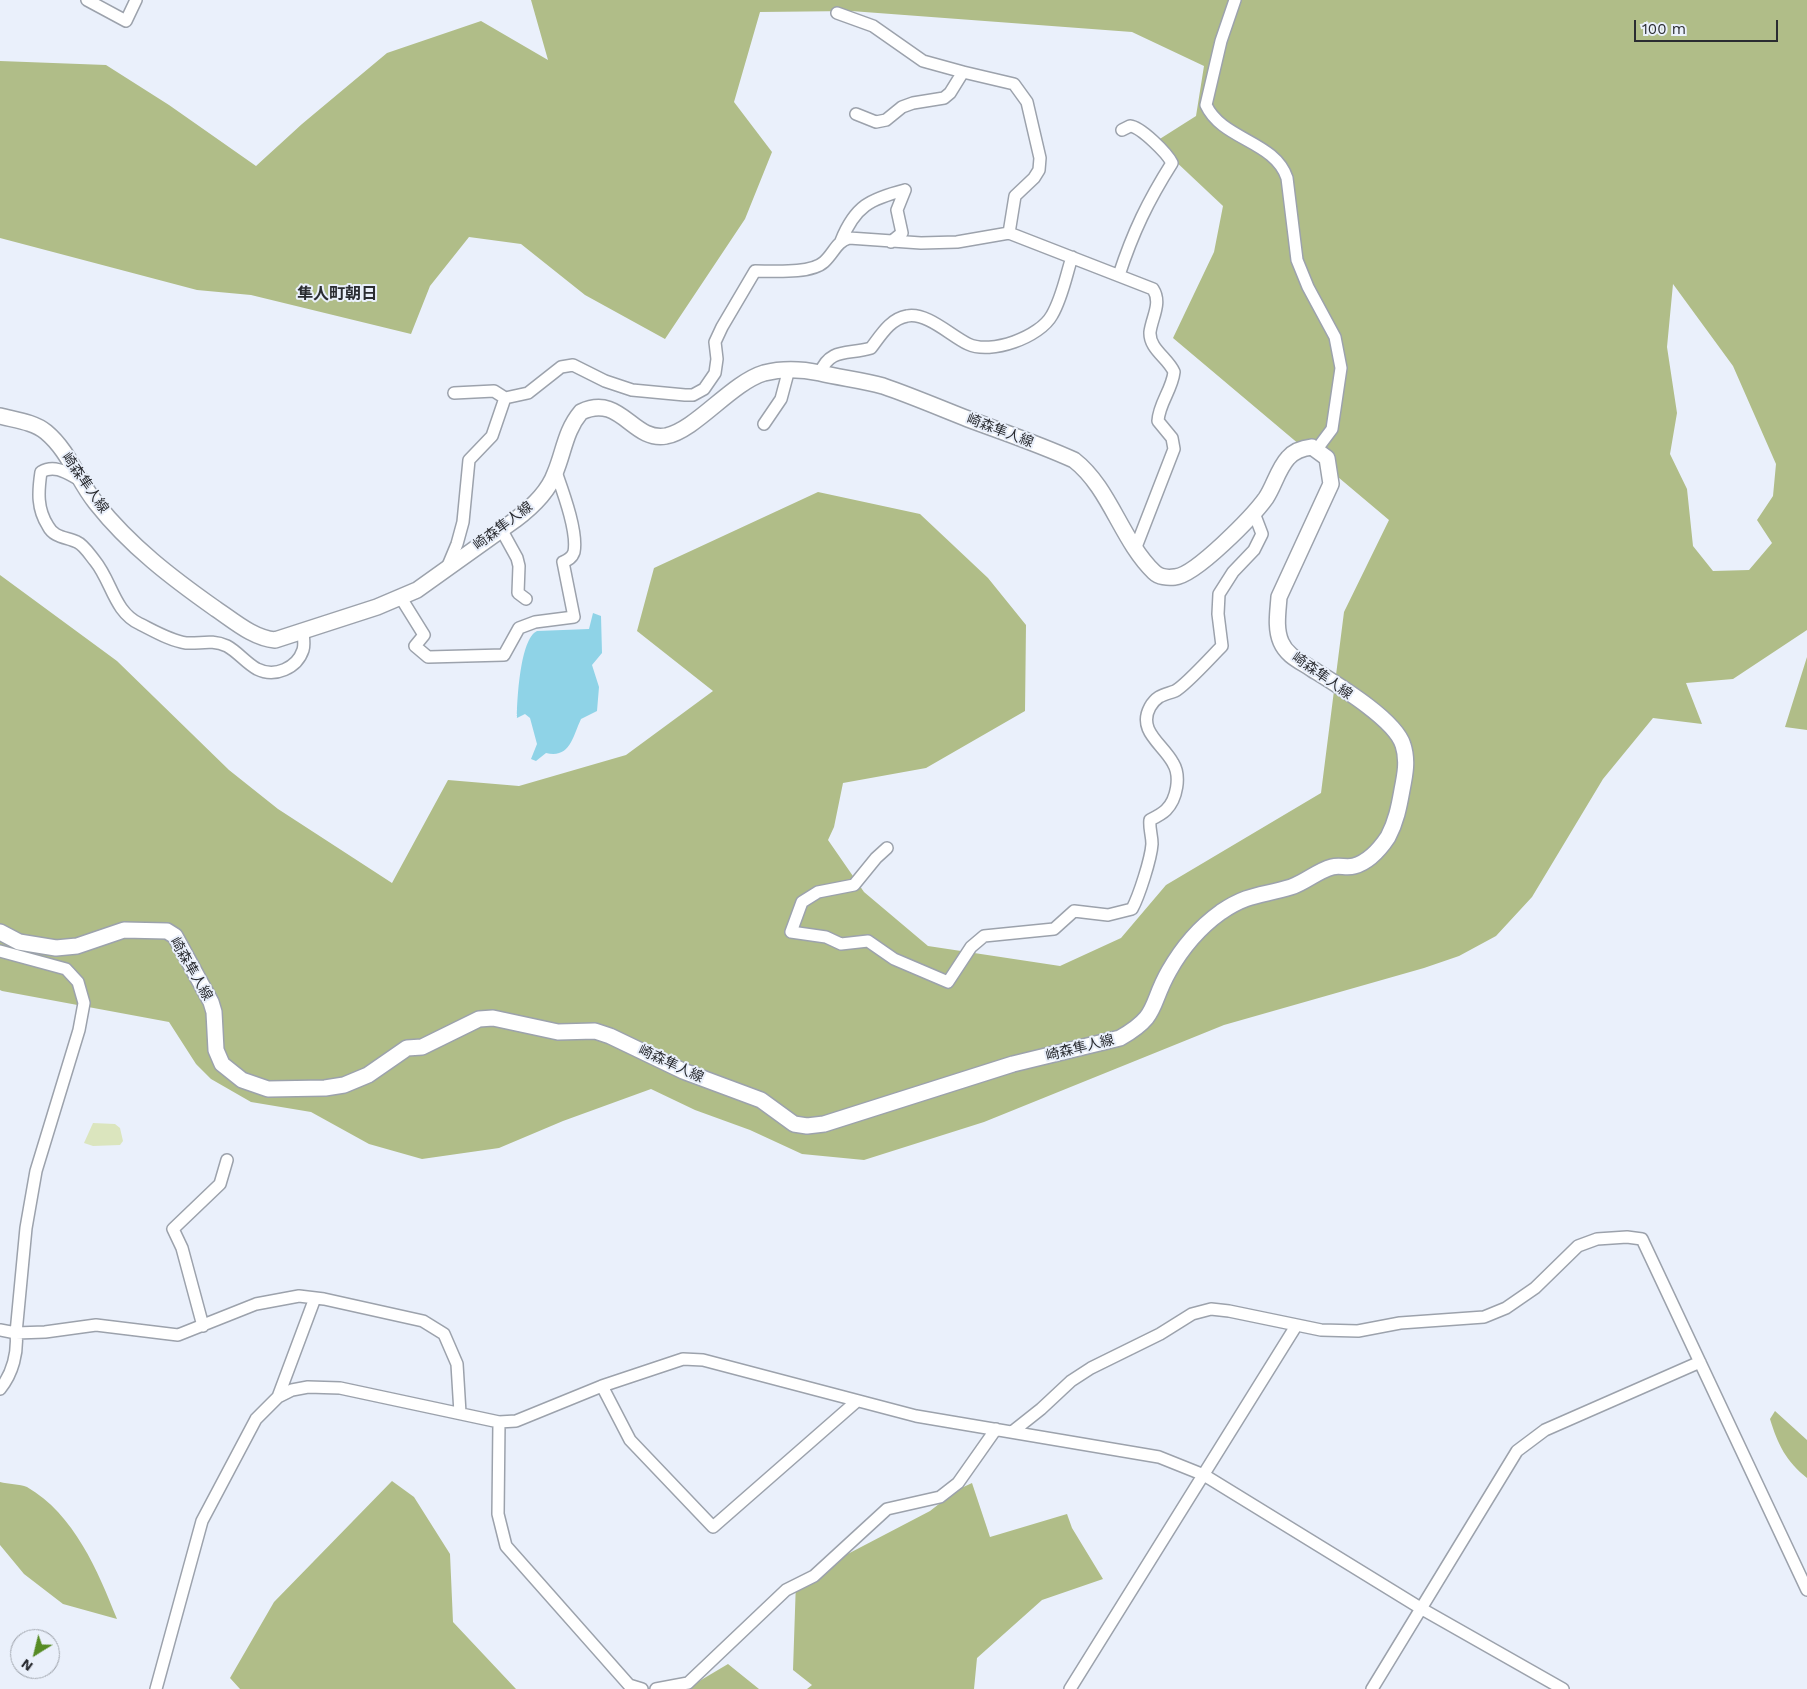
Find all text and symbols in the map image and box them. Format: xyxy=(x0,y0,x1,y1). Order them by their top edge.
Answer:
scale bar xyxy=(1637,10,1781,42)
text: 100 m xyxy=(1642,20,1686,38)
district label: 隼人町朝日 xyxy=(297,284,377,304)
street label: 崎森隼人線 xyxy=(964,411,1036,451)
street label: 崎森隼人線 xyxy=(58,450,112,516)
street label: 崎森隼人線 xyxy=(470,498,536,554)
street label: 崎森隼人線 xyxy=(1289,649,1355,703)
street label: 崎森隼人線 xyxy=(166,934,216,1004)
street label: 崎森隼人線 xyxy=(1044,1031,1116,1065)
street label: 崎森隼人線 xyxy=(636,1042,706,1086)
north arrow xyxy=(10,1629,60,1679)
text: N xyxy=(18,1656,36,1675)

